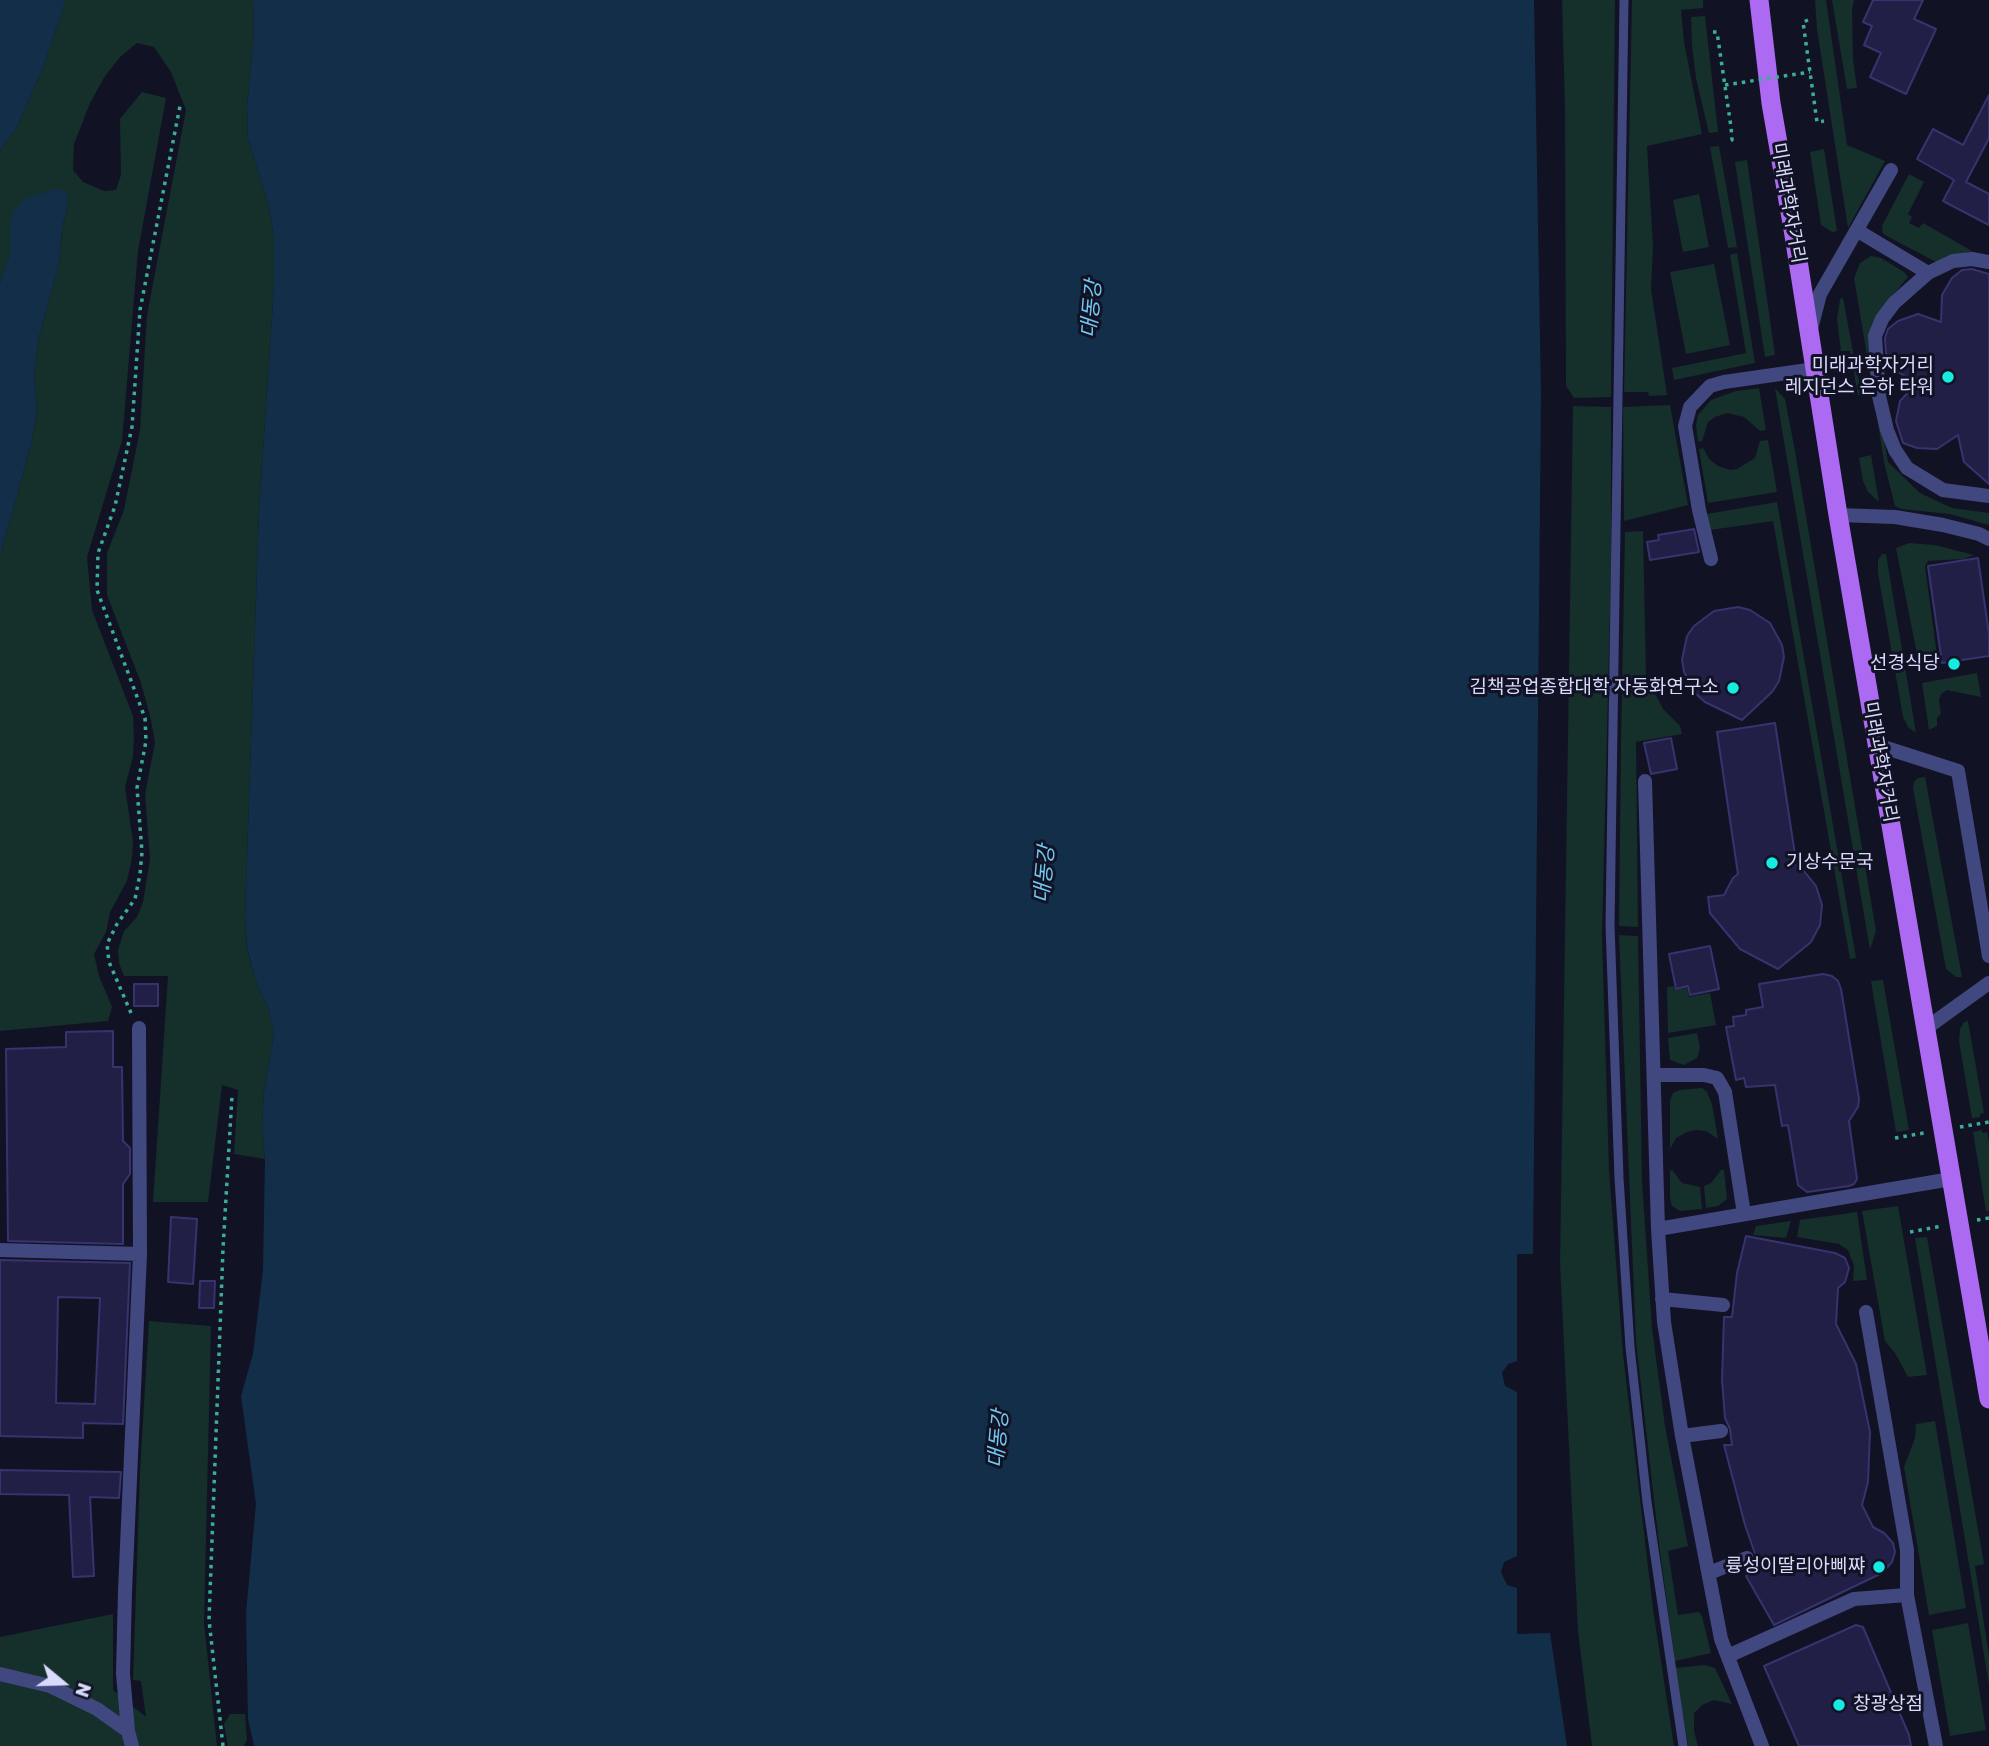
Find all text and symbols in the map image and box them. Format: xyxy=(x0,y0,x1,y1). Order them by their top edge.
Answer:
street label: 미래과학자거리 xyxy=(1766,141,1810,265)
water label: 대동강 xyxy=(1077,279,1107,339)
place label: 미래과학자거리 레지던스 은하 타워 xyxy=(1785,355,1934,399)
marker: 미래과학자거리 레지던스 은하 타워 xyxy=(1940,369,1956,385)
place label: 선경식당 xyxy=(1870,653,1940,675)
marker: 선경식당 xyxy=(1946,656,1962,672)
place label: 김책공업종합대학 자동화연구소 xyxy=(1470,677,1719,699)
marker: 김책공업종합대학 자동화연구소 xyxy=(1725,680,1741,696)
street label: 미래과학자거리 xyxy=(1858,700,1902,824)
water label: 대동강 xyxy=(1030,844,1060,904)
place label: 기상수문국 xyxy=(1786,852,1873,874)
marker: 기상수문국 xyxy=(1764,855,1780,871)
water label: 대동강 xyxy=(984,1409,1014,1469)
place label: 륭성이딸리아삐쨔 xyxy=(1725,1556,1865,1578)
marker: 륭성이딸리아삐쨔 xyxy=(1871,1559,1887,1575)
north arrow xyxy=(28,1648,98,1718)
text: N xyxy=(70,1680,96,1700)
place label: 창광상점 xyxy=(1853,1694,1923,1716)
marker: 창광상점 xyxy=(1831,1697,1847,1713)

